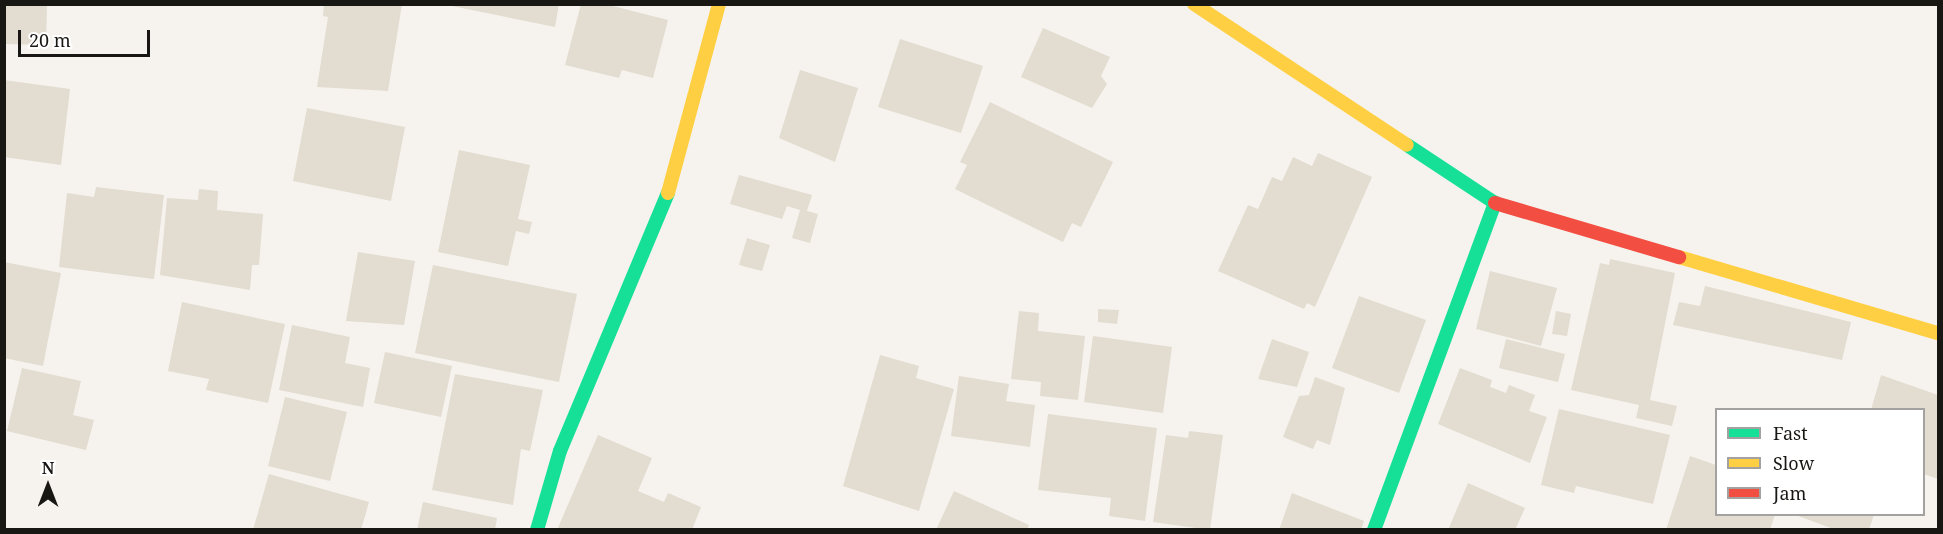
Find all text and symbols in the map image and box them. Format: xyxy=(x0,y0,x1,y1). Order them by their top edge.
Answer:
scale bar xyxy=(21,18,153,56)
text: 20 m xyxy=(29,28,71,52)
legend xyxy=(1715,408,1925,516)
text: Fast xyxy=(1773,421,1808,445)
text: Slow xyxy=(1773,451,1814,475)
north arrow xyxy=(18,456,78,516)
text: N xyxy=(42,457,54,479)
text: Jam xyxy=(1773,481,1807,505)

